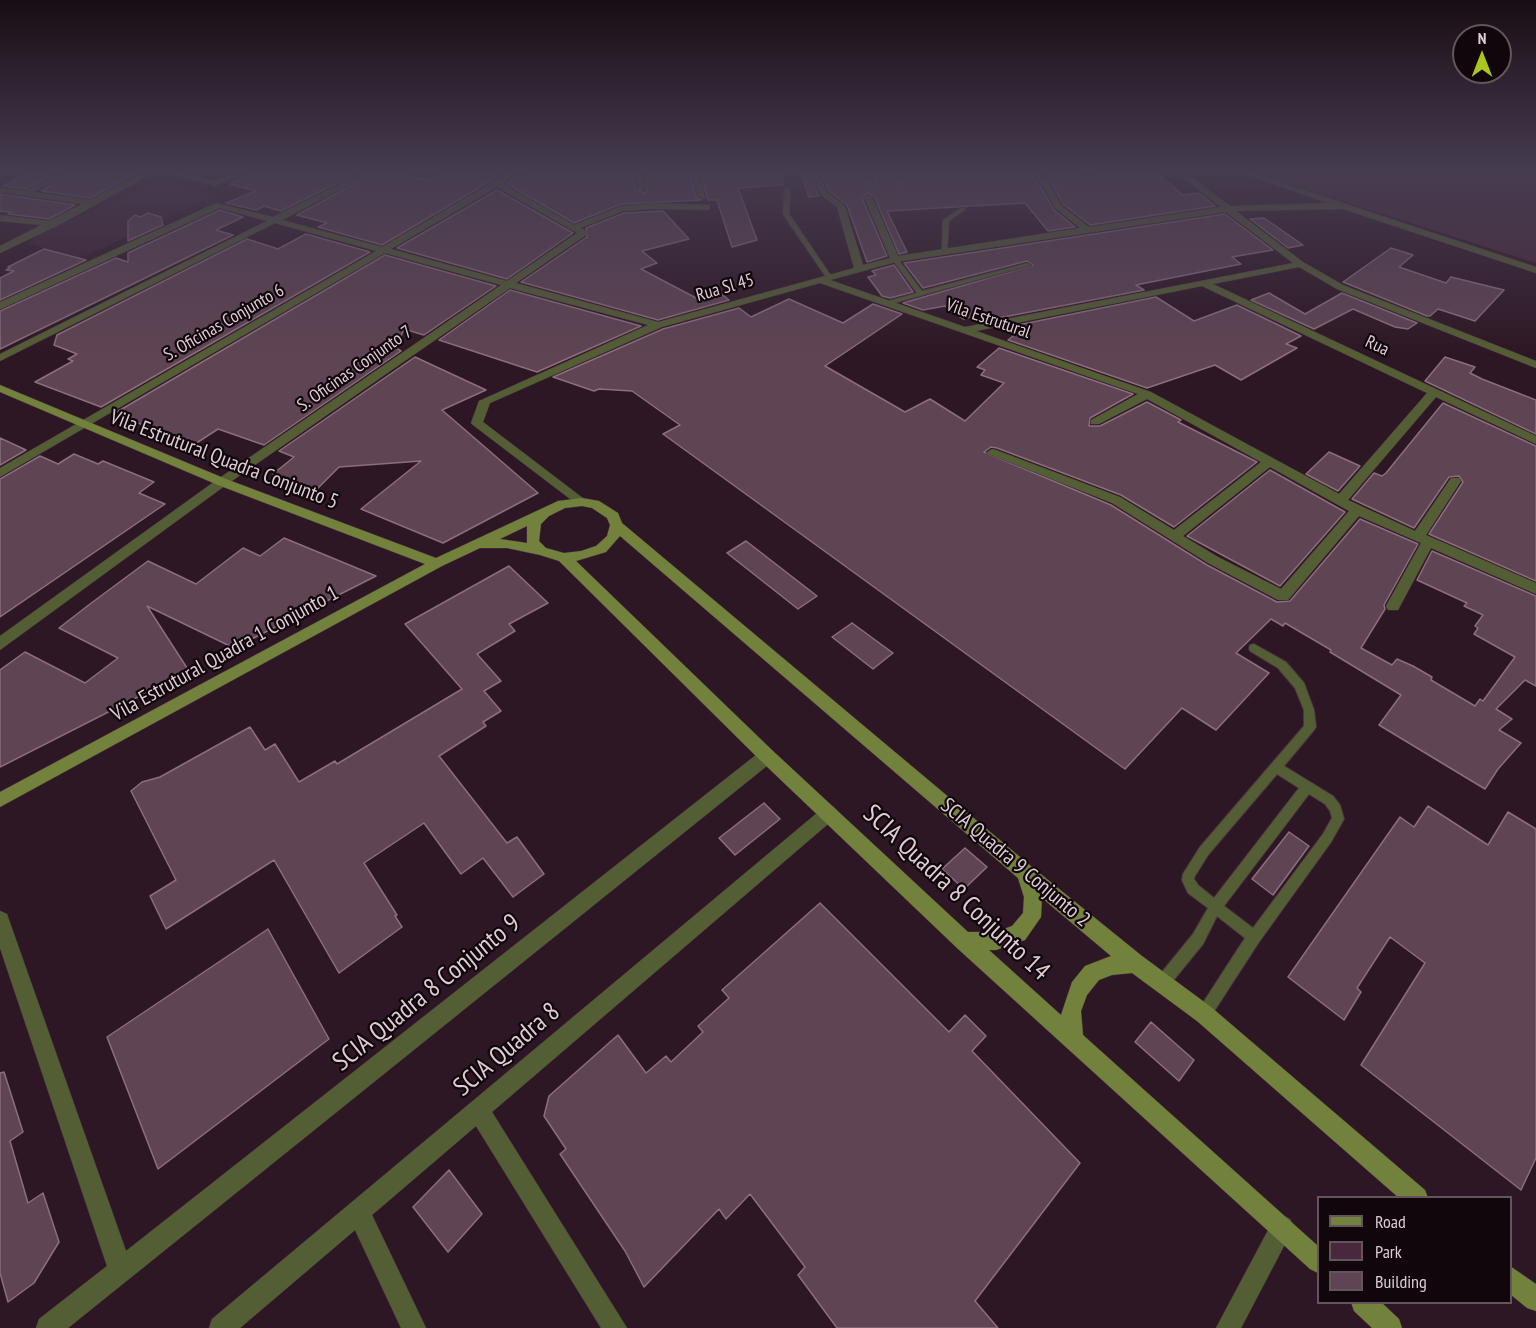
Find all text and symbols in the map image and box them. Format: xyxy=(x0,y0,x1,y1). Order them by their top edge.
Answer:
north arrow xyxy=(1452,24,1512,84)
text: N xyxy=(1478,28,1486,48)
street label: Rua Sl 45 xyxy=(693,269,757,307)
street label: S. Oficinas Conjunto 6 xyxy=(160,280,288,366)
street label: Vila Estrutural xyxy=(943,294,1033,344)
street label: S. Oficinas Conjunto 7 xyxy=(293,321,417,417)
street label: Rua xyxy=(1362,331,1392,361)
street label: Vila Estrutural Quadra Conjunto 5 xyxy=(106,405,342,515)
street label: Vila Estrutural Quadra 1 Conjunto 1 xyxy=(107,581,343,727)
street label: SCIA Quadra 9 Conjunto 2 xyxy=(935,793,1095,933)
street label: SCIA Quadra 8 Conjunto 14 xyxy=(856,799,1056,987)
street label: SCIA Quadra 8 Conjunto 9 xyxy=(327,908,527,1078)
street label: SCIA Quadra 8 xyxy=(448,997,566,1103)
legend xyxy=(1317,1196,1512,1304)
text: Road xyxy=(1375,1210,1406,1233)
text: Park xyxy=(1375,1240,1402,1263)
text: Building xyxy=(1375,1270,1427,1293)

